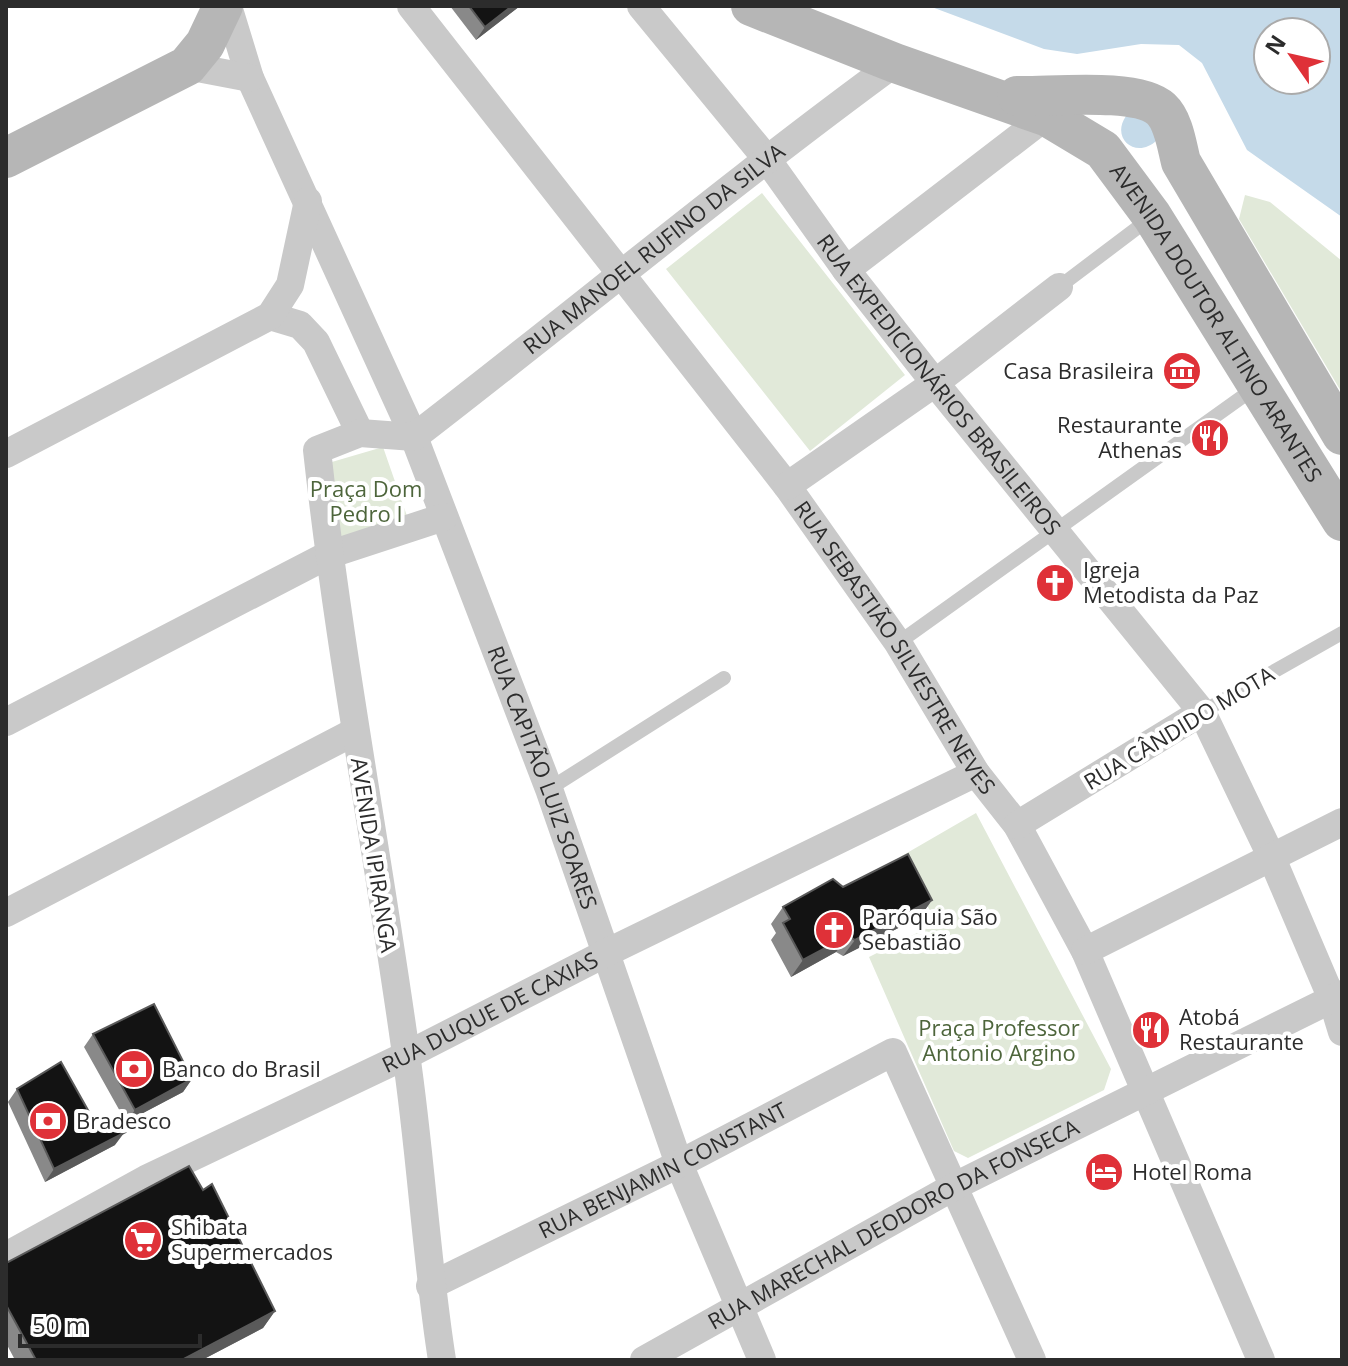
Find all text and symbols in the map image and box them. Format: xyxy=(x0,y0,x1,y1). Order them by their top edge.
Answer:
north arrow xyxy=(1252,16,1332,96)
text: N xyxy=(1257,28,1292,60)
street label: RUA MANOEL RUFINO DA SILVA xyxy=(516,136,790,360)
street label: AVENIDA DOUTOR ALTINO ARANTES xyxy=(1104,157,1330,487)
street label: RUA EXPEDICIONÁRIOS BRASILEIROS xyxy=(811,228,1068,541)
museum icon: Casa Brasileira xyxy=(1161,350,1203,392)
place label: Casa Brasileira xyxy=(1003,355,1154,385)
place label: Restaurante Athenas xyxy=(1057,409,1182,464)
restaurant icon: Restaurante Athenas xyxy=(1189,417,1231,459)
park label: Praça Dom Pedro I xyxy=(310,473,422,528)
street label: RUA SEBASTIÃO SILVESTRE NEVES xyxy=(788,494,1003,800)
place label: Igreja Metodista da Paz xyxy=(1083,554,1259,609)
church icon: Igreja Metodista da Paz xyxy=(1034,562,1076,604)
street label: RUA CAPITÃO LUIZ SOARES xyxy=(481,641,605,913)
street label: RUA CÂNDIDO MOTA xyxy=(1078,658,1279,796)
street label: AVENIDA IPIRANGA xyxy=(345,755,405,955)
place label: Paróquia São Sebastião xyxy=(862,901,998,956)
church icon: Paróquia São Sebastião xyxy=(813,909,855,951)
street label: RUA DUQUE DE CAXIAS xyxy=(376,944,603,1079)
place label: Atobá Restaurante xyxy=(1179,1001,1304,1056)
restaurant icon: Atobá Restaurante xyxy=(1130,1009,1172,1051)
park label: Praça Professor Antonio Argino xyxy=(918,1012,1080,1067)
bank icon: Banco do Brasil xyxy=(113,1048,155,1090)
place label: Banco do Brasil xyxy=(162,1053,321,1083)
street label: RUA BENJAMIN CONSTANT xyxy=(533,1094,792,1245)
bank icon: Bradesco xyxy=(27,1100,69,1142)
place label: Bradesco xyxy=(76,1105,172,1135)
street label: RUA MARECHAL DEODORO DA FONSECA xyxy=(702,1111,1084,1336)
hotel icon: Hotel Roma xyxy=(1083,1151,1125,1193)
place label: Hotel Roma xyxy=(1132,1156,1252,1186)
place label: Shibata Supermercados xyxy=(171,1211,333,1266)
supermarket icon: Shibata Supermercados xyxy=(122,1219,164,1261)
scale bar xyxy=(20,1298,200,1348)
text: 50 m xyxy=(32,1308,88,1341)

